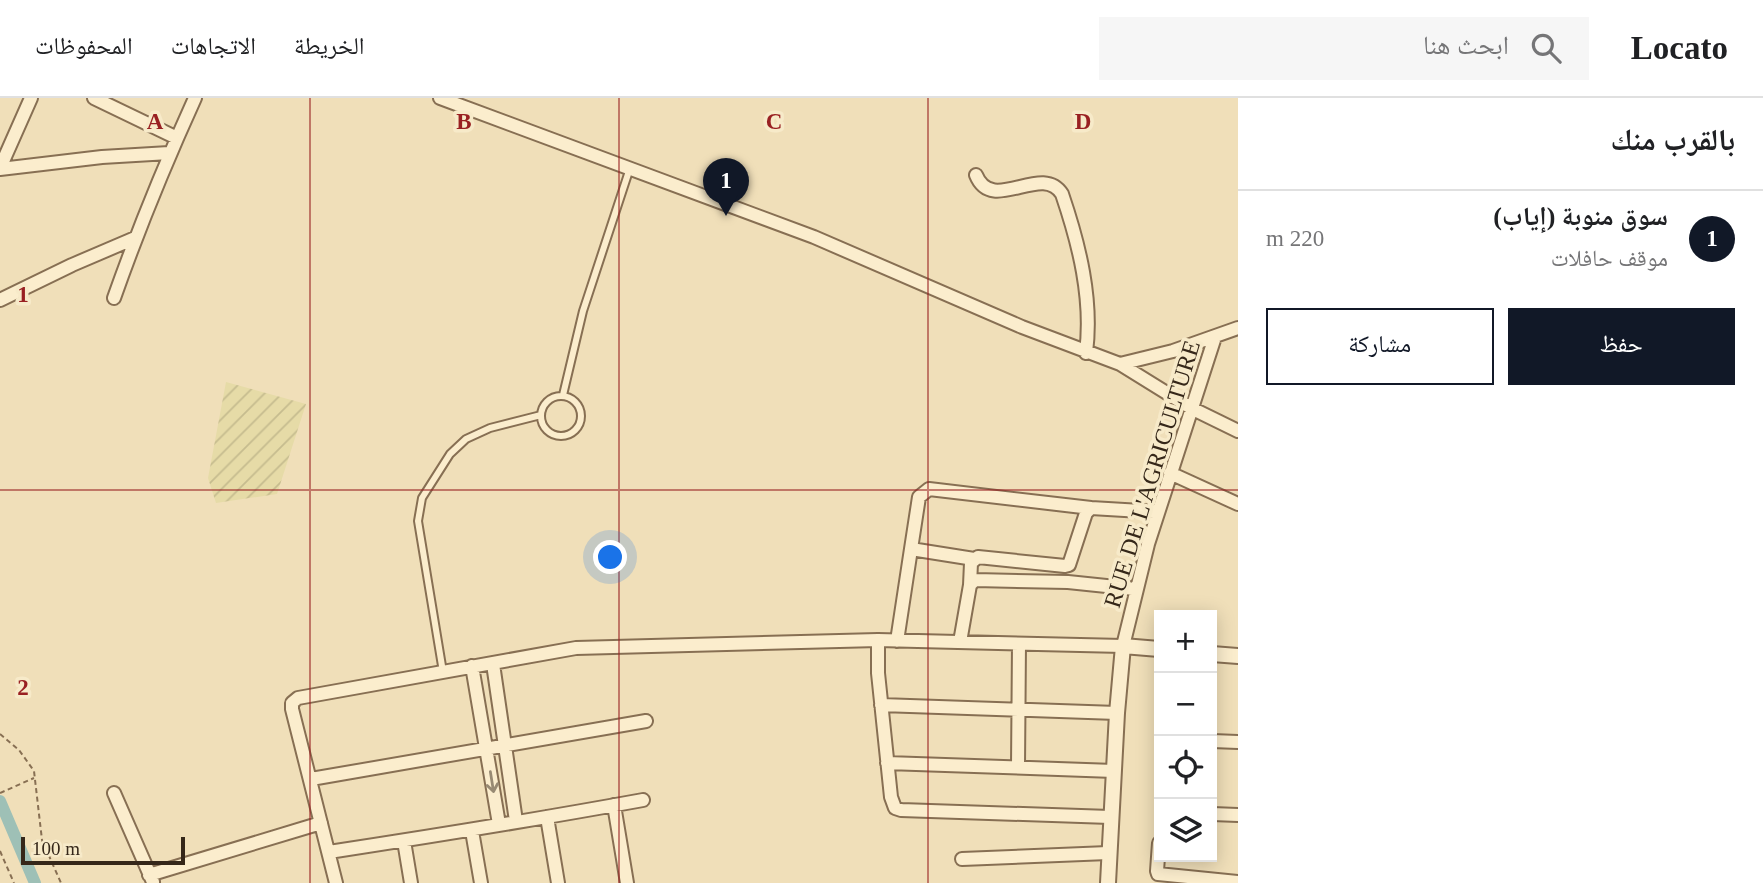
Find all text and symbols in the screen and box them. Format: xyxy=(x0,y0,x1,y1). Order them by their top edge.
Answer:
search box xyxy=(1099,17,1589,80)
icon: search xyxy=(1527,29,1565,67)
text: Locato xyxy=(1631,30,1728,66)
text: ابحث هنا xyxy=(1423,31,1509,60)
text: المحفوظات xyxy=(35,33,133,59)
text: الاتجاهات xyxy=(171,33,256,59)
text: الخريطة xyxy=(294,33,365,59)
text: A xyxy=(147,109,164,134)
text: B xyxy=(456,109,472,134)
text: C xyxy=(766,109,782,134)
text: D xyxy=(1075,109,1091,134)
text: بالقرب منك xyxy=(1610,123,1735,156)
pin: 1 xyxy=(703,158,749,216)
text: سوق منوبة (إياب) xyxy=(1493,202,1668,231)
text: 220 m xyxy=(1266,226,1324,251)
text: 1 xyxy=(1706,226,1718,251)
text: موقف حافلات xyxy=(1551,246,1668,271)
text: 1 xyxy=(17,282,29,307)
button: مشاركة xyxy=(1266,308,1494,385)
button: حفظ xyxy=(1508,308,1735,385)
street label: RUE DE L'AGRICULTURE xyxy=(1099,337,1205,611)
your location xyxy=(593,540,627,574)
map controls xyxy=(1154,610,1217,862)
button: + xyxy=(1154,610,1217,673)
button: − xyxy=(1154,673,1217,736)
text: 2 xyxy=(17,675,29,700)
button: locate xyxy=(1154,736,1217,799)
one-way arrow xyxy=(486,770,499,793)
button: layers xyxy=(1154,799,1217,862)
scale bar xyxy=(21,834,186,866)
text: 100 m xyxy=(32,838,80,859)

